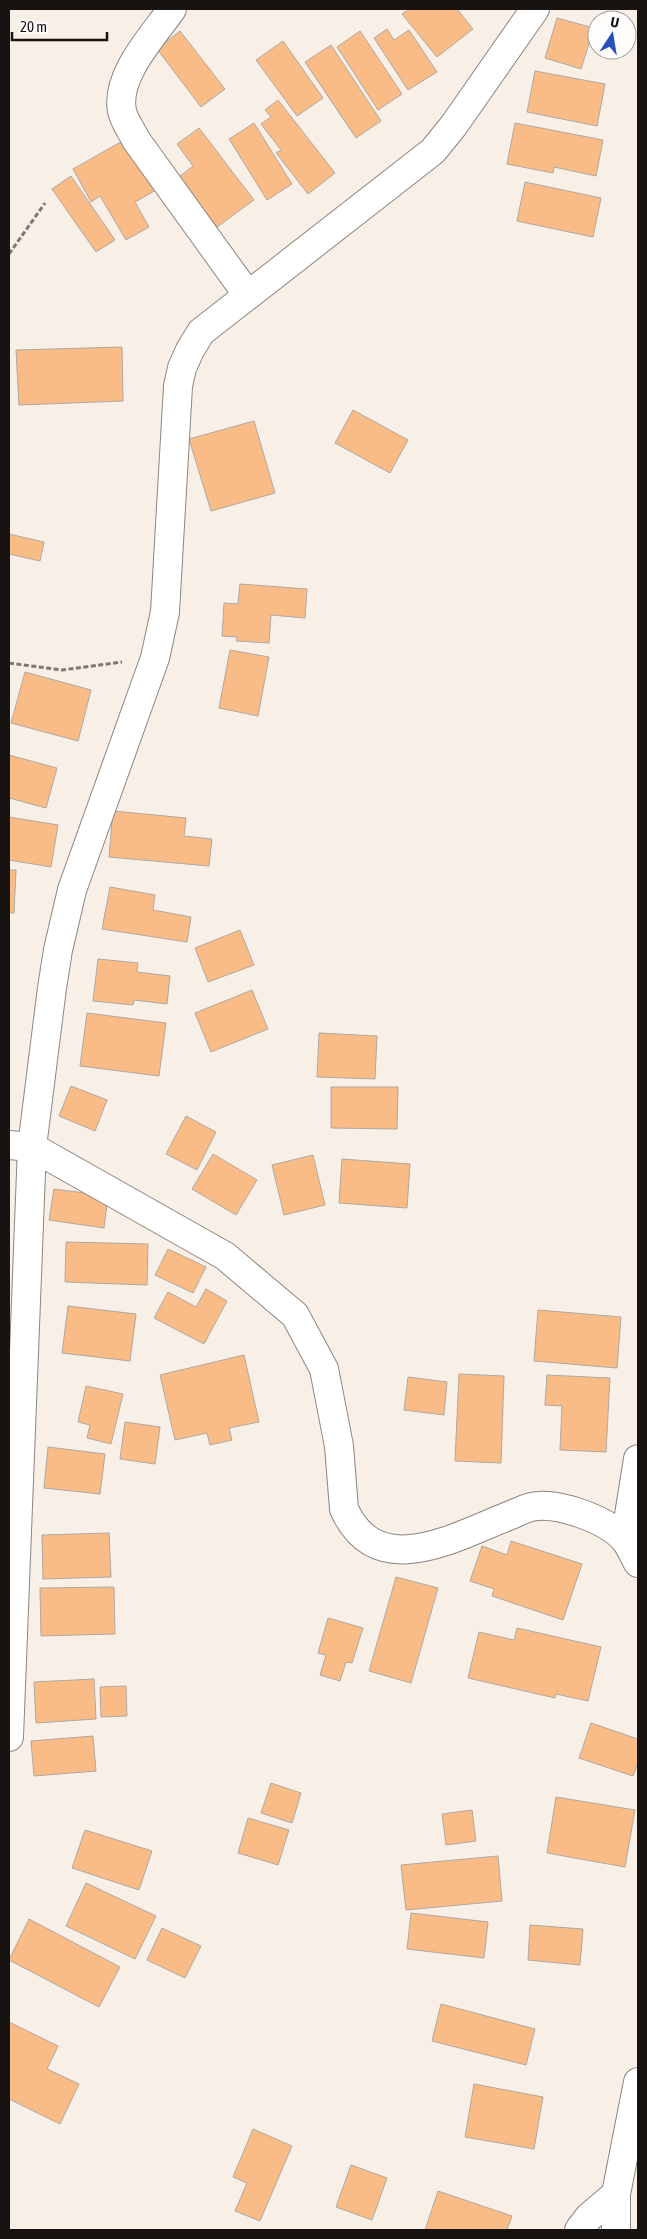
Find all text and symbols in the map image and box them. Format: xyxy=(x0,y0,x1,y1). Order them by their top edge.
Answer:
scale bar xyxy=(12,10,108,42)
north arrow xyxy=(587,10,637,60)
text: U xyxy=(609,14,620,31)
text: 20 m xyxy=(20,18,47,35)

